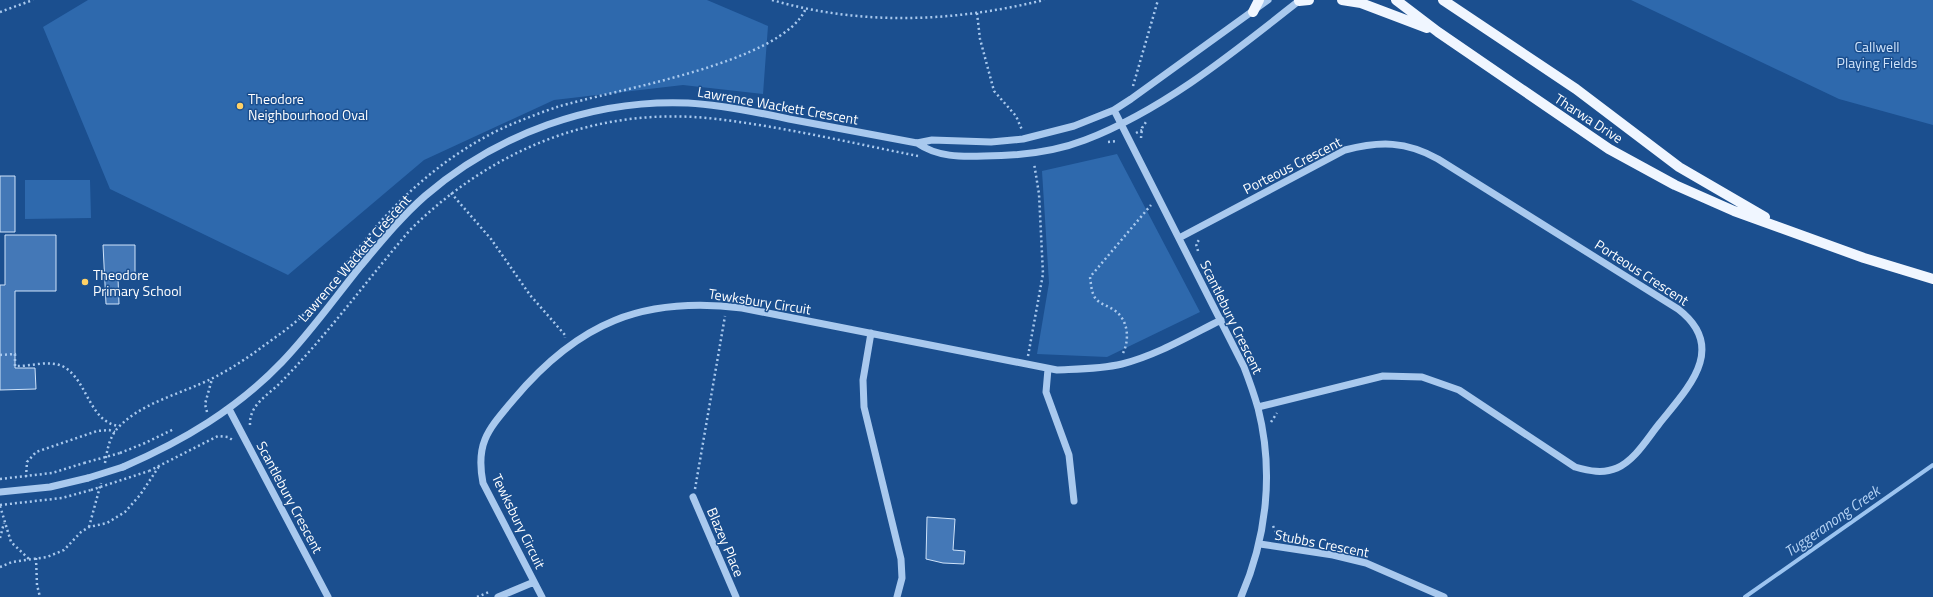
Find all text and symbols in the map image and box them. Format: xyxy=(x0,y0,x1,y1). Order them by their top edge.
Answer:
park label: Callwell Playing Fields xyxy=(1837,36,1917,73)
street label: Lawrence Wackett Crescent xyxy=(696,81,860,130)
place label: Theodore Neighbourhood Oval xyxy=(248,88,368,125)
street label: Tharwa Drive xyxy=(1551,88,1627,148)
marker: Theodore Neighbourhood Oval xyxy=(235,101,245,111)
street label: Porteous Crescent xyxy=(1239,131,1345,199)
street label: Lawrence Wackett Crescent xyxy=(293,190,415,326)
street label: Porteous Crescent xyxy=(1591,234,1693,310)
street label: Scantlebury Crescent xyxy=(1195,257,1269,377)
place label: Theodore Primary School xyxy=(93,264,182,301)
marker: Theodore Primary School xyxy=(80,277,90,287)
street label: Tewksbury Circuit xyxy=(707,283,813,319)
street label: Scantlebury Crescent xyxy=(252,437,328,557)
street label: Tewksbury Circuit xyxy=(487,470,551,572)
water label: Tuggeranong Creek xyxy=(1780,478,1886,562)
street label: Blazey Place xyxy=(702,504,750,580)
street label: Stubbs Crescent xyxy=(1273,524,1371,562)

